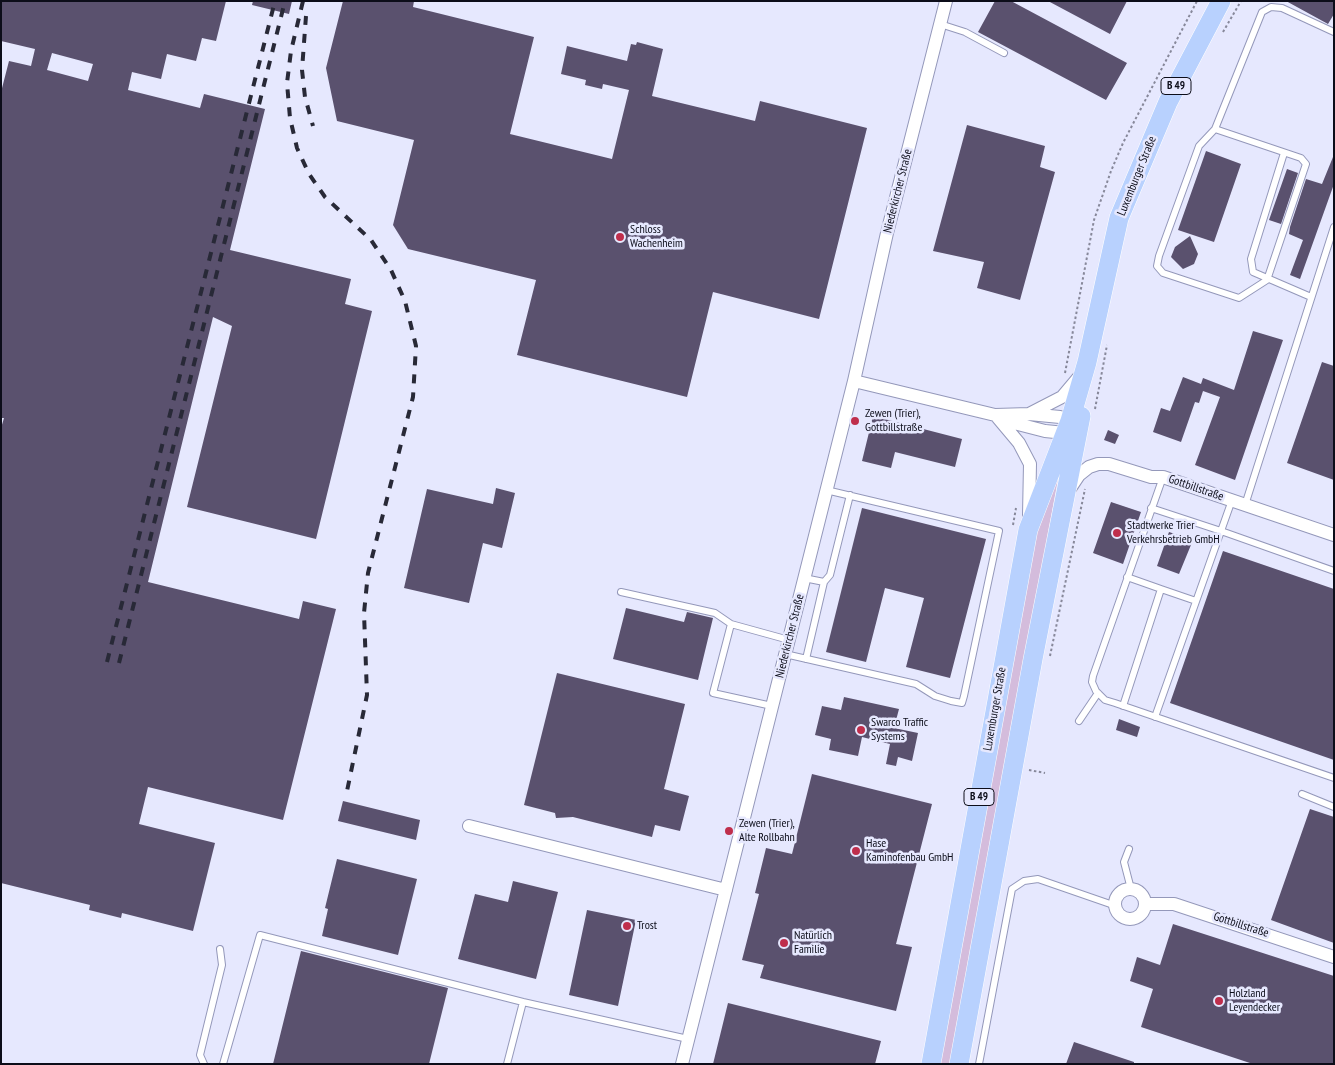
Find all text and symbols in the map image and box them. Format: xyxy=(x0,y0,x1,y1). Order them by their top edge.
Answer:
road number: B 49 xyxy=(1161,78,1191,94)
street label: Luxemburger Straße xyxy=(1114,134,1160,218)
street label: Niederkircher Straße xyxy=(881,148,915,234)
place label: Schloss Wachenheim xyxy=(630,223,683,251)
marker: Schloss Wachenheim xyxy=(614,231,626,243)
place label: Zewen (Trier), Gottbillstraße xyxy=(865,407,922,435)
marker: Zewen (Trier), Gottbillstraße xyxy=(849,415,861,427)
street label: Gottbillstraße xyxy=(1167,472,1225,504)
place label: Stadtwerke Trier Verkehrsbetrieb GmbH xyxy=(1127,519,1220,547)
marker: Stadtwerke Trier Verkehrsbetrieb GmbH xyxy=(1111,527,1123,539)
street label: Niederkircher Straße xyxy=(773,593,807,679)
street label: Luxemburger Straße xyxy=(981,666,1009,752)
place label: Swarco Traffic Systems xyxy=(871,716,928,744)
marker: Swarco Traffic Systems xyxy=(855,724,867,736)
road number: B 49 xyxy=(964,789,994,806)
place label: Zewen (Trier), Alte Rollbahn xyxy=(739,817,795,845)
marker: Zewen (Trier), Alte Rollbahn xyxy=(723,825,735,837)
place label: Hase Kaminofenbau GmbH xyxy=(866,837,954,865)
marker: Hase Kaminofenbau GmbH xyxy=(850,845,862,857)
street label: Gottbillstraße xyxy=(1212,909,1270,941)
place label: Trost xyxy=(637,919,657,933)
marker: Trost xyxy=(621,920,633,932)
place label: Natürlich Familie xyxy=(794,929,832,957)
marker: Natürlich Familie xyxy=(778,937,790,949)
place label: Holzland Leyendecker xyxy=(1229,987,1280,1015)
marker: Holzland Leyendecker xyxy=(1213,995,1225,1007)

